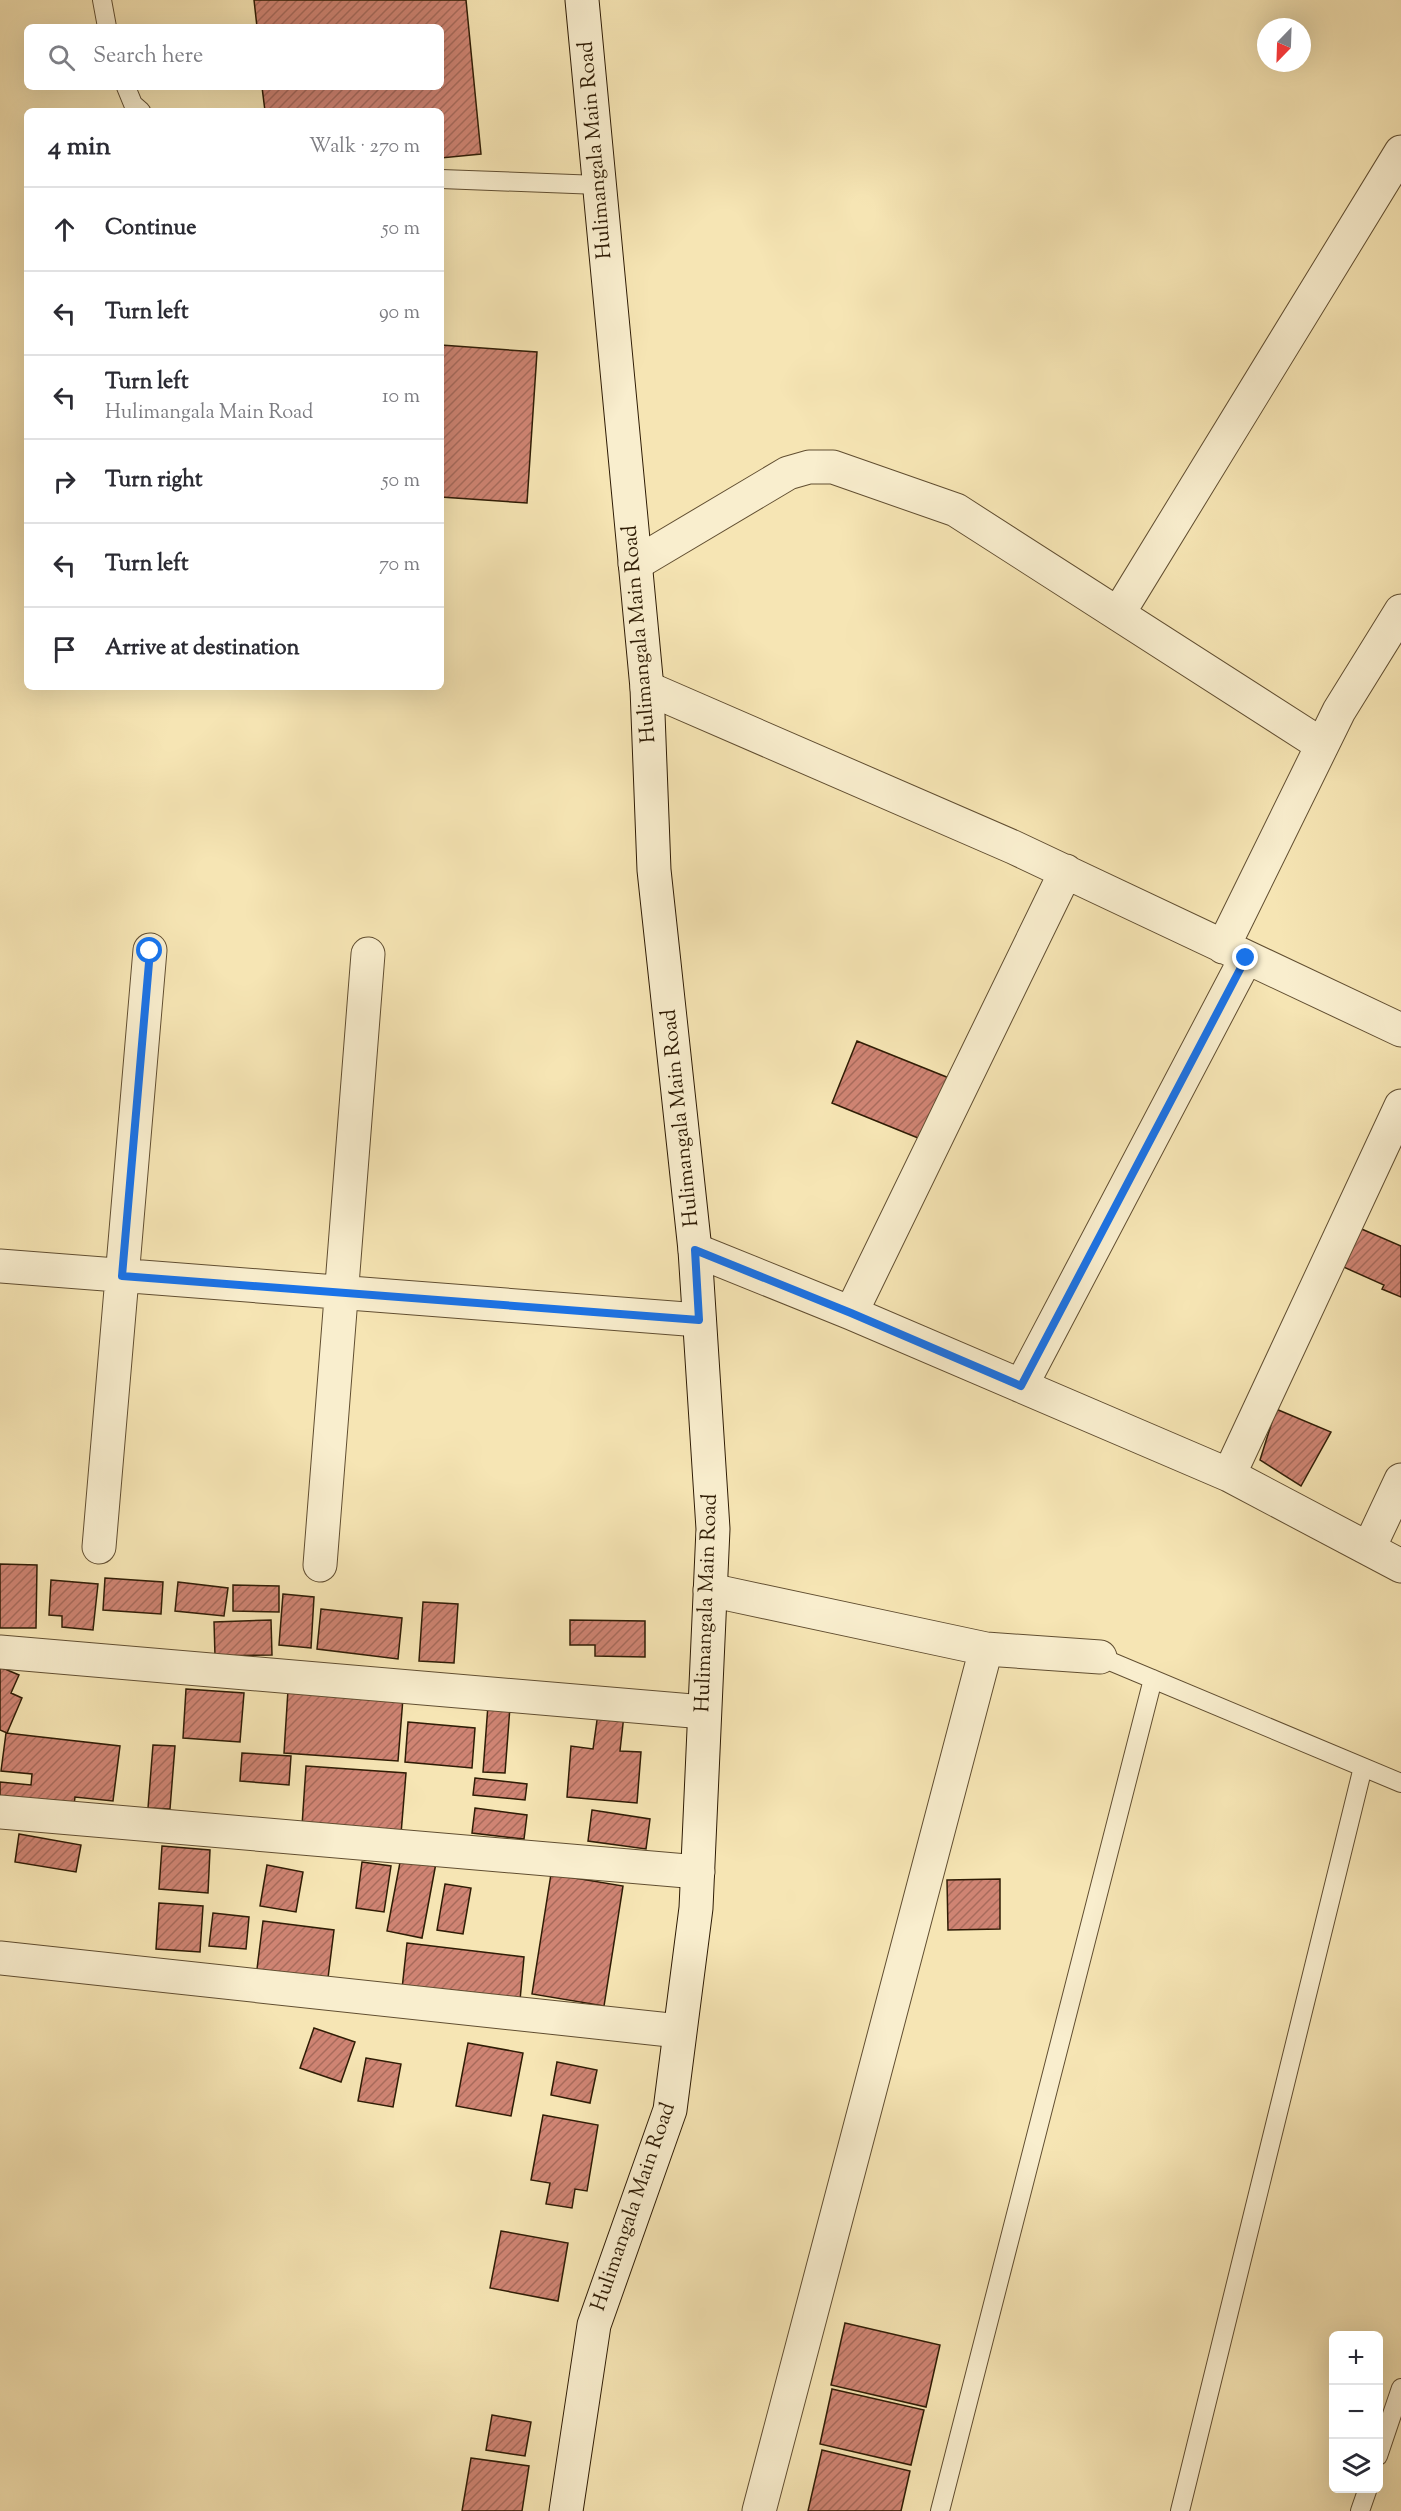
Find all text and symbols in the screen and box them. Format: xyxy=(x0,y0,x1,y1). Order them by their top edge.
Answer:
north arrow xyxy=(1257,18,1311,72)
search box xyxy=(24,24,444,90)
street label: Hulimangala Main Road xyxy=(572,40,620,260)
icon: search xyxy=(45,41,78,74)
text: Search here xyxy=(93,41,203,73)
text: 4 min xyxy=(48,129,111,166)
text: Walk · 270 m xyxy=(309,133,420,162)
icon: ahead xyxy=(48,213,81,246)
text: Continue xyxy=(105,213,196,245)
text: 50 m xyxy=(382,215,420,244)
icon: left xyxy=(48,297,81,330)
text: Turn left xyxy=(105,297,188,329)
text: 90 m xyxy=(379,299,420,328)
text: Turn left xyxy=(105,367,188,399)
icon: left xyxy=(48,381,81,414)
text: 10 m xyxy=(382,383,420,412)
text: Hulimangala Main Road xyxy=(105,399,313,428)
icon: right xyxy=(48,465,81,498)
text: Turn right xyxy=(105,465,202,497)
text: 50 m xyxy=(382,467,420,496)
street label: Hulimangala Main Road xyxy=(616,524,664,744)
icon: left xyxy=(48,549,81,582)
text: Turn left xyxy=(105,549,188,581)
text: 70 m xyxy=(379,551,420,580)
icon: arrive xyxy=(48,633,81,666)
text: Arrive at destination xyxy=(105,633,300,665)
route start xyxy=(136,937,162,963)
route end xyxy=(1232,944,1258,970)
street label: Hulimangala Main Road xyxy=(655,1008,707,1228)
street label: Hulimangala Main Road xyxy=(688,1493,726,1713)
street label: Hulimangala Main Road xyxy=(584,2099,684,2315)
map controls xyxy=(1329,2331,1383,2493)
button: + xyxy=(1329,2331,1383,2385)
button: − xyxy=(1329,2385,1383,2439)
button: layers xyxy=(1329,2439,1383,2493)

